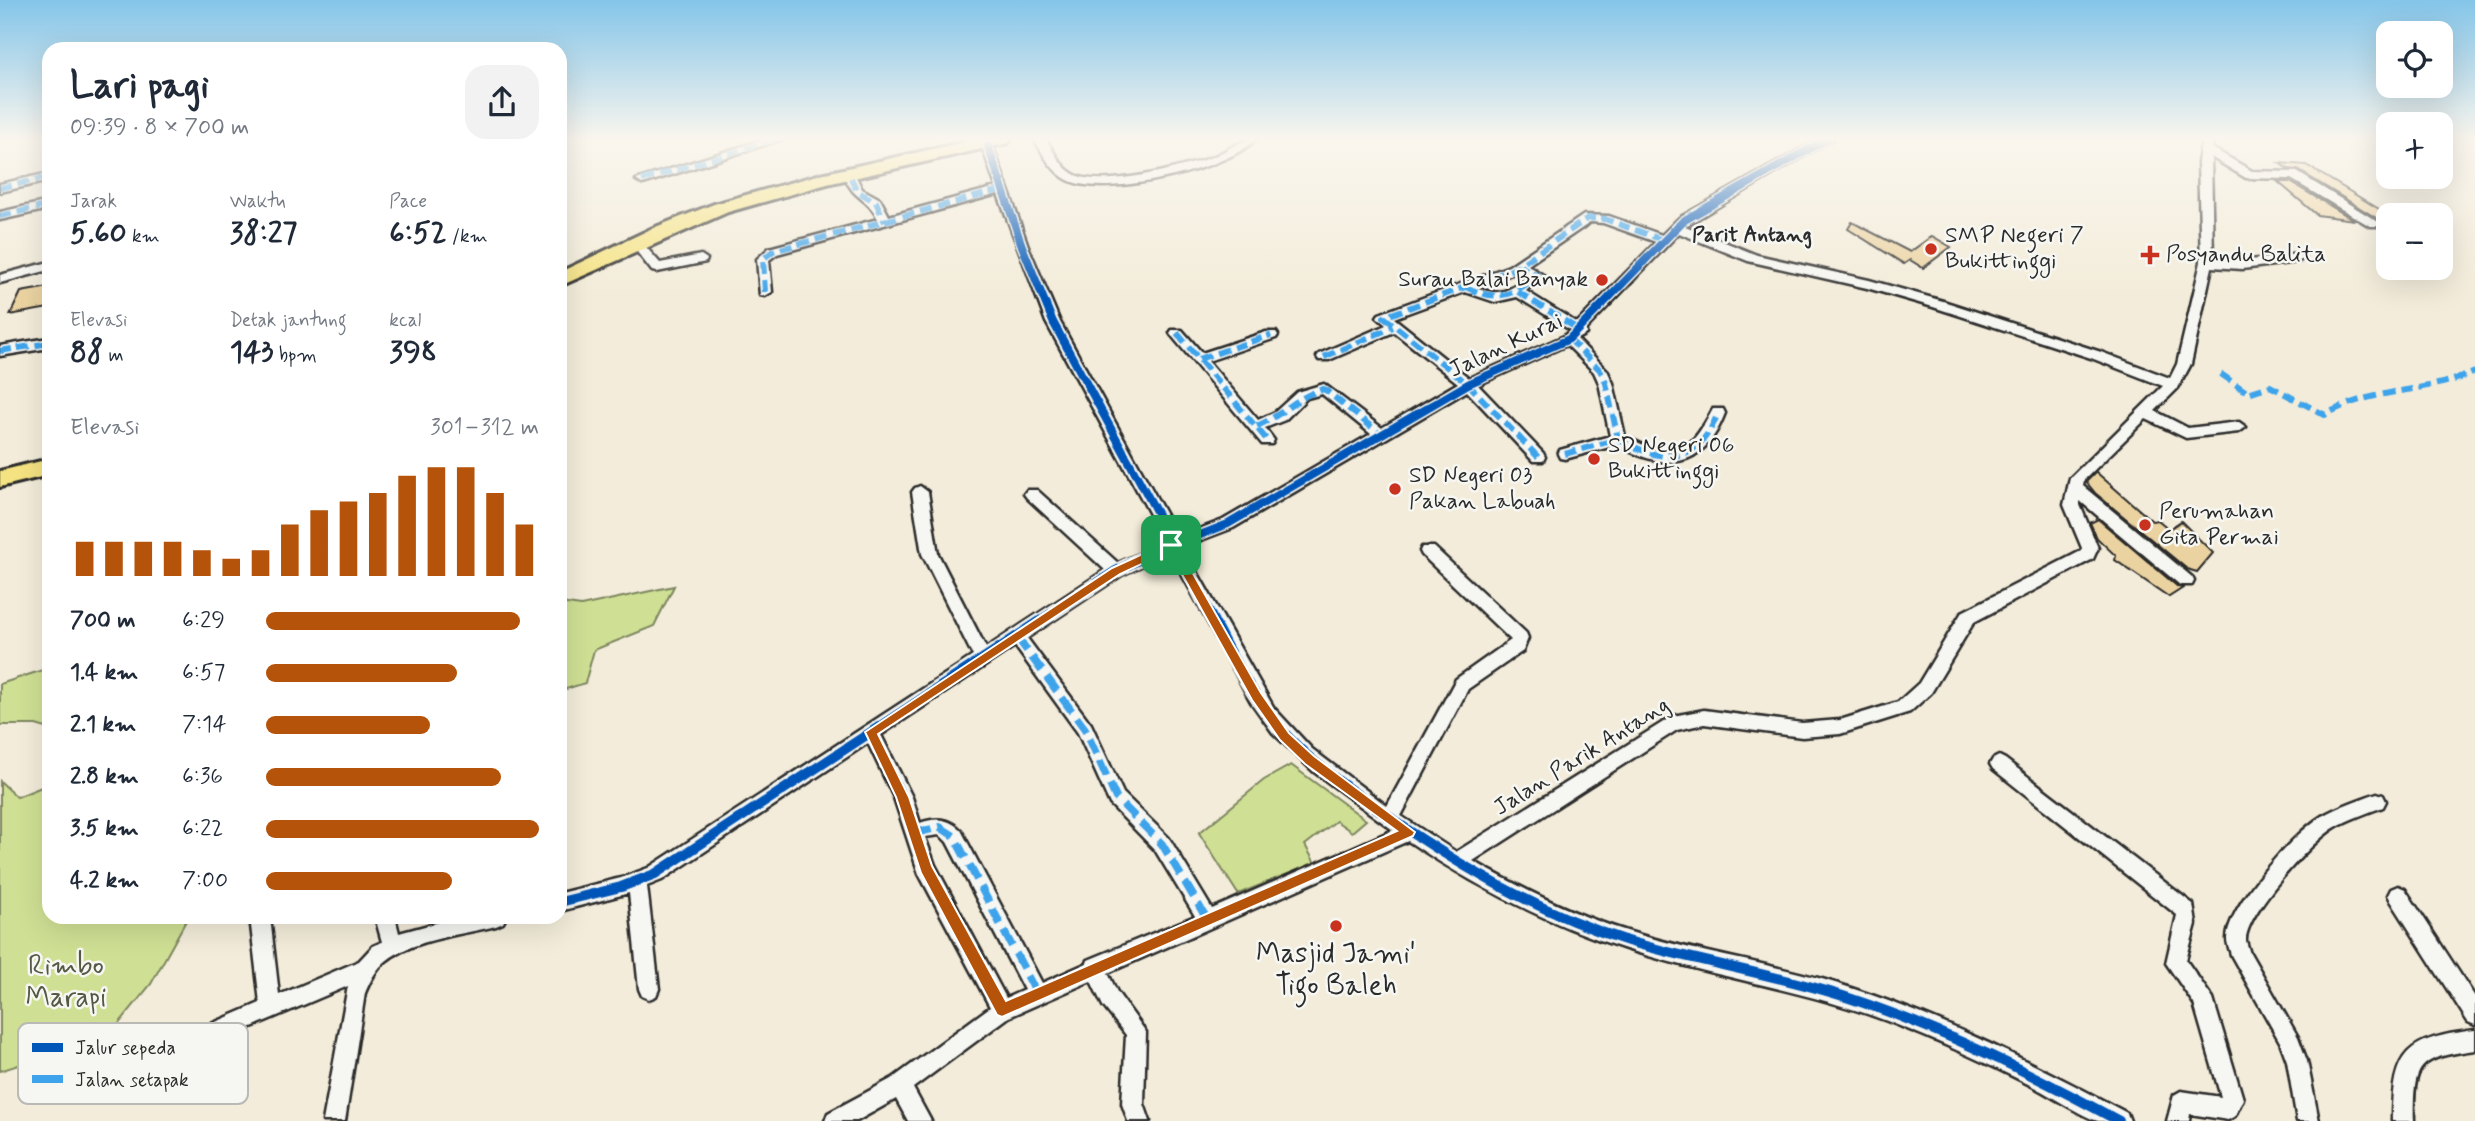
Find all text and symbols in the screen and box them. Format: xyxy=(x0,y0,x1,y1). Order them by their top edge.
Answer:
map controls xyxy=(2376,21,2453,280)
button: locate xyxy=(2376,21,2453,98)
text: Lari pagi xyxy=(70,62,209,111)
button: share xyxy=(465,65,539,139)
button: + xyxy=(2376,112,2453,189)
text: 09:39 · 8 × 700 m xyxy=(70,113,249,143)
text: Jarak xyxy=(70,189,117,214)
text: Waktu xyxy=(230,189,286,214)
text: Pace xyxy=(389,189,427,214)
button: − xyxy=(2376,203,2453,280)
text: 5.60 xyxy=(70,214,127,253)
text: 38:27 xyxy=(230,214,297,253)
text: 6:52 xyxy=(389,214,447,253)
district label: Parit Antang xyxy=(1692,221,1812,249)
place label: SMP Negeri 7 Bukittinggi xyxy=(1945,221,2084,279)
text: km xyxy=(127,224,160,249)
text: /km xyxy=(447,224,488,249)
place label: Posyandu Balita xyxy=(2166,240,2326,270)
marker: SMP Negeri 7 Bukittinggi xyxy=(1923,241,1939,257)
marker: Posyandu Balita xyxy=(2140,245,2160,265)
place label: Surau Balai Banyak xyxy=(1398,265,1588,295)
marker: Surau Balai Banyak xyxy=(1594,272,1610,288)
street label: Jalan Kurai xyxy=(1444,307,1568,385)
text: Elevasi xyxy=(70,308,127,333)
text: Detak jantung xyxy=(230,308,347,333)
text: kcal xyxy=(389,308,421,333)
text: 88 xyxy=(70,333,103,372)
text: 143 xyxy=(230,333,274,372)
text: 398 xyxy=(389,333,437,372)
text: m xyxy=(103,343,124,368)
text: bpm xyxy=(274,343,317,368)
text: Elevasi xyxy=(70,413,139,443)
text: 301–312 m xyxy=(430,413,539,443)
place label: SD Negeri 06 Bukittinggi xyxy=(1608,431,1734,489)
marker: SD Negeri 06 Bukittinggi xyxy=(1586,451,1602,467)
place label: SD Negeri 03 Pakan Labuah xyxy=(1409,461,1556,517)
marker: SD Negeri 03 Pakan Labuah xyxy=(1387,481,1403,497)
place label: Perumahan Gita Permai xyxy=(2159,497,2279,553)
pin xyxy=(1141,515,1201,575)
marker: Perumahan Gita Permai xyxy=(2137,517,2153,533)
icon: arrive xyxy=(1152,526,1190,564)
text: 700 m xyxy=(70,606,135,636)
text: 6:29 xyxy=(182,606,225,636)
text: 1.4 km xyxy=(70,658,138,688)
text: 6:57 xyxy=(182,658,225,688)
street label: Jalan Parik Antang xyxy=(1488,691,1676,823)
text: 2.1 km xyxy=(70,710,136,740)
text: 7:14 xyxy=(182,710,226,740)
text: 2.8 km xyxy=(70,762,139,792)
text: 6:36 xyxy=(182,762,223,792)
text: 3.5 km xyxy=(70,814,139,844)
text: 6:22 xyxy=(182,814,223,844)
text: 4.2 km xyxy=(70,866,139,896)
text: 7:00 xyxy=(182,866,228,896)
marker: Masjid Jami' Tigo Baleh xyxy=(1328,918,1344,934)
place label: Masjid Jami' Tigo Baleh xyxy=(1256,936,1416,1008)
park label: Rimbo Marapi xyxy=(26,948,106,1017)
legend xyxy=(18,1023,248,1104)
text: Jalur sepeda xyxy=(75,1036,176,1061)
text: Jalan setapak xyxy=(75,1068,189,1093)

